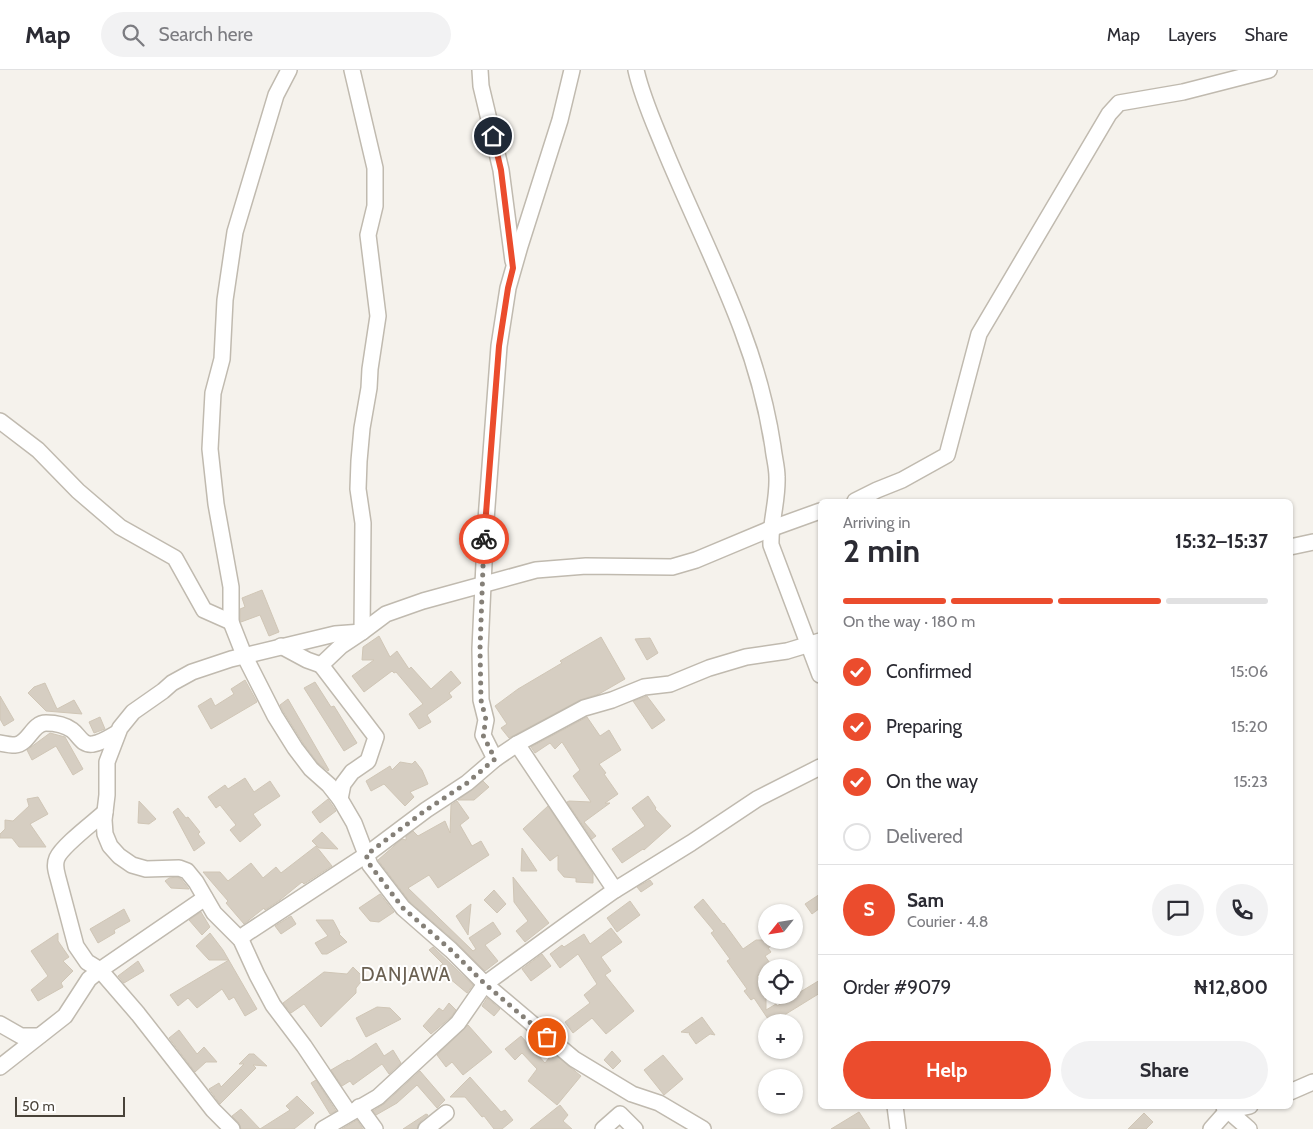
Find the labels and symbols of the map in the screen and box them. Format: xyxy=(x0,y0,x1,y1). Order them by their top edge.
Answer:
pin xyxy=(472,115,514,157)
courier xyxy=(459,514,509,564)
north arrow xyxy=(758,904,802,949)
district label: DANJAWA xyxy=(361,963,451,986)
pin xyxy=(526,1016,568,1058)
scale bar xyxy=(15,1094,125,1117)

